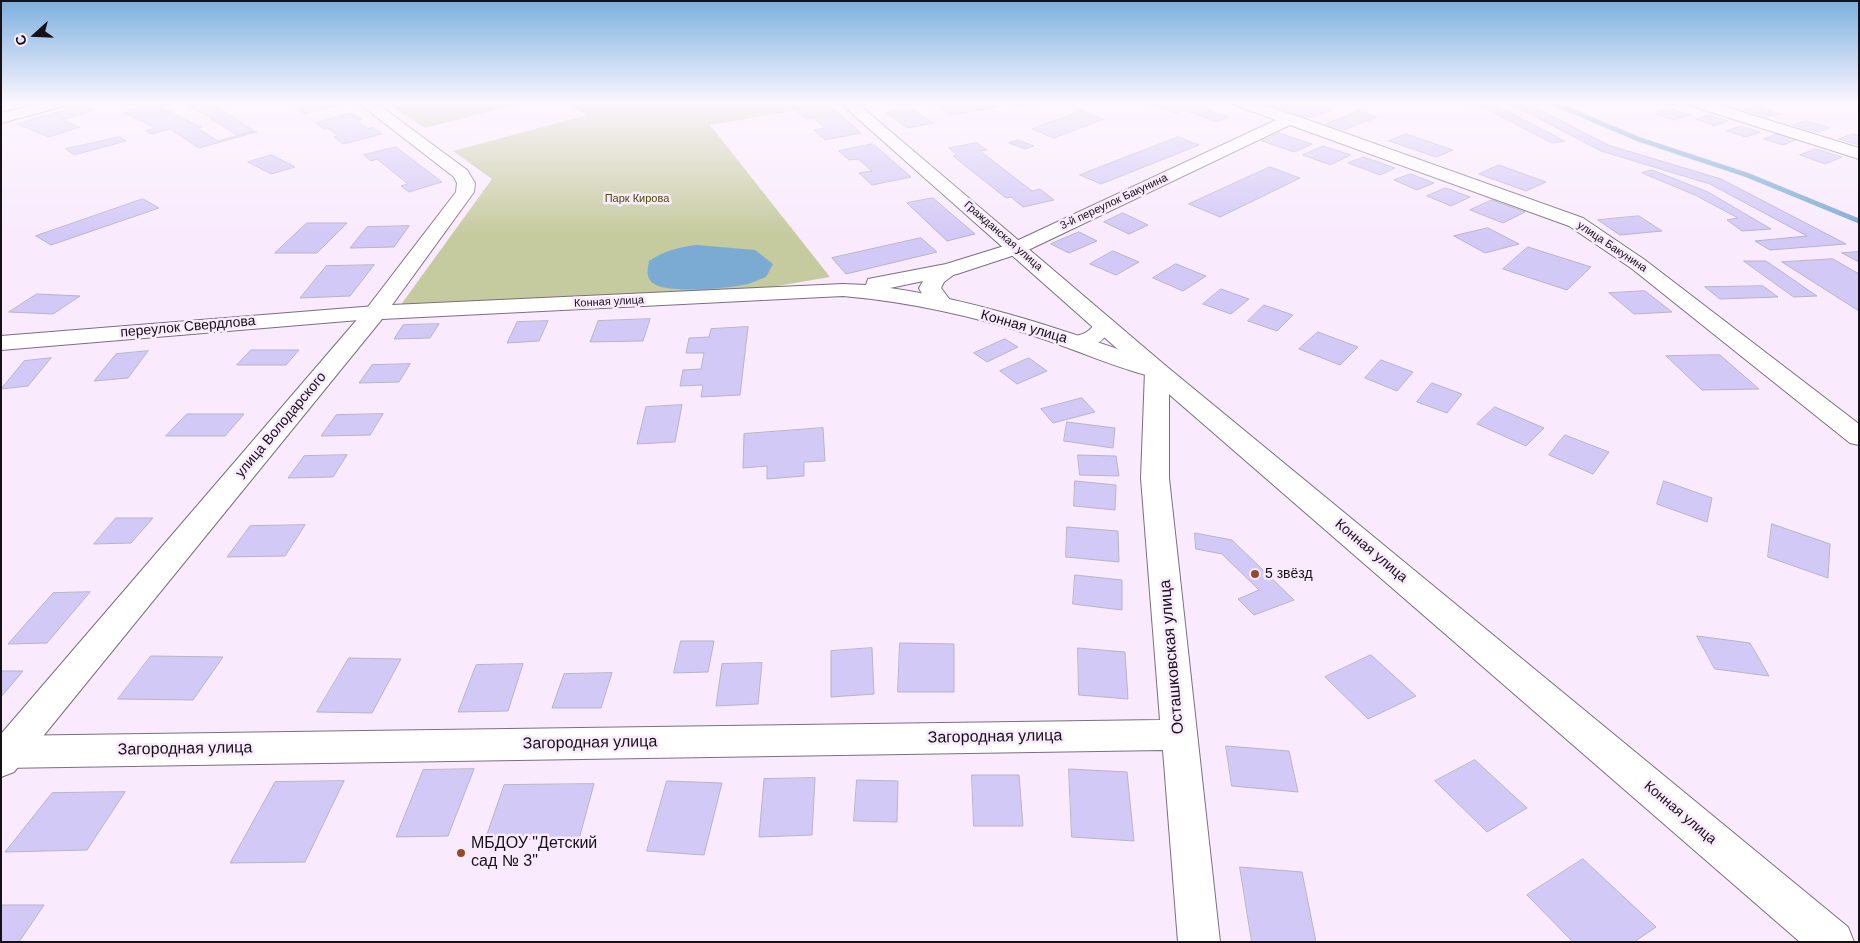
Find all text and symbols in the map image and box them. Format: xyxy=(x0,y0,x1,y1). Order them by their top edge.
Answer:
north arrow xyxy=(10,10,60,60)
text: С xyxy=(12,33,30,48)
street label: 3-й переулок Бакунина xyxy=(1058,171,1170,233)
park label: Парк Кирова xyxy=(605,192,669,206)
street label: Гражданская улица xyxy=(961,198,1045,274)
street label: улица Бакунина xyxy=(1575,219,1649,275)
street label: Конная улица xyxy=(574,294,644,310)
street label: Конная улица xyxy=(979,307,1069,347)
street label: переулок Свердлова xyxy=(120,313,256,341)
street label: улица Володарского xyxy=(232,369,330,481)
street label: Конная улица xyxy=(1331,516,1411,586)
place label: 5 звёзд xyxy=(1265,566,1313,582)
marker: 5 звёзд xyxy=(1249,568,1261,580)
street label: Осташковская улица xyxy=(1156,579,1188,735)
street label: Загородная улица xyxy=(928,726,1062,748)
street label: Загородная улица xyxy=(523,732,657,754)
street label: Загородная улица xyxy=(118,738,252,760)
street label: Конная улица xyxy=(1640,778,1720,848)
place label: МБДОУ "Детский сад № 3" xyxy=(471,834,597,872)
marker: МБДОУ "Детский сад № 3" xyxy=(455,847,467,859)

